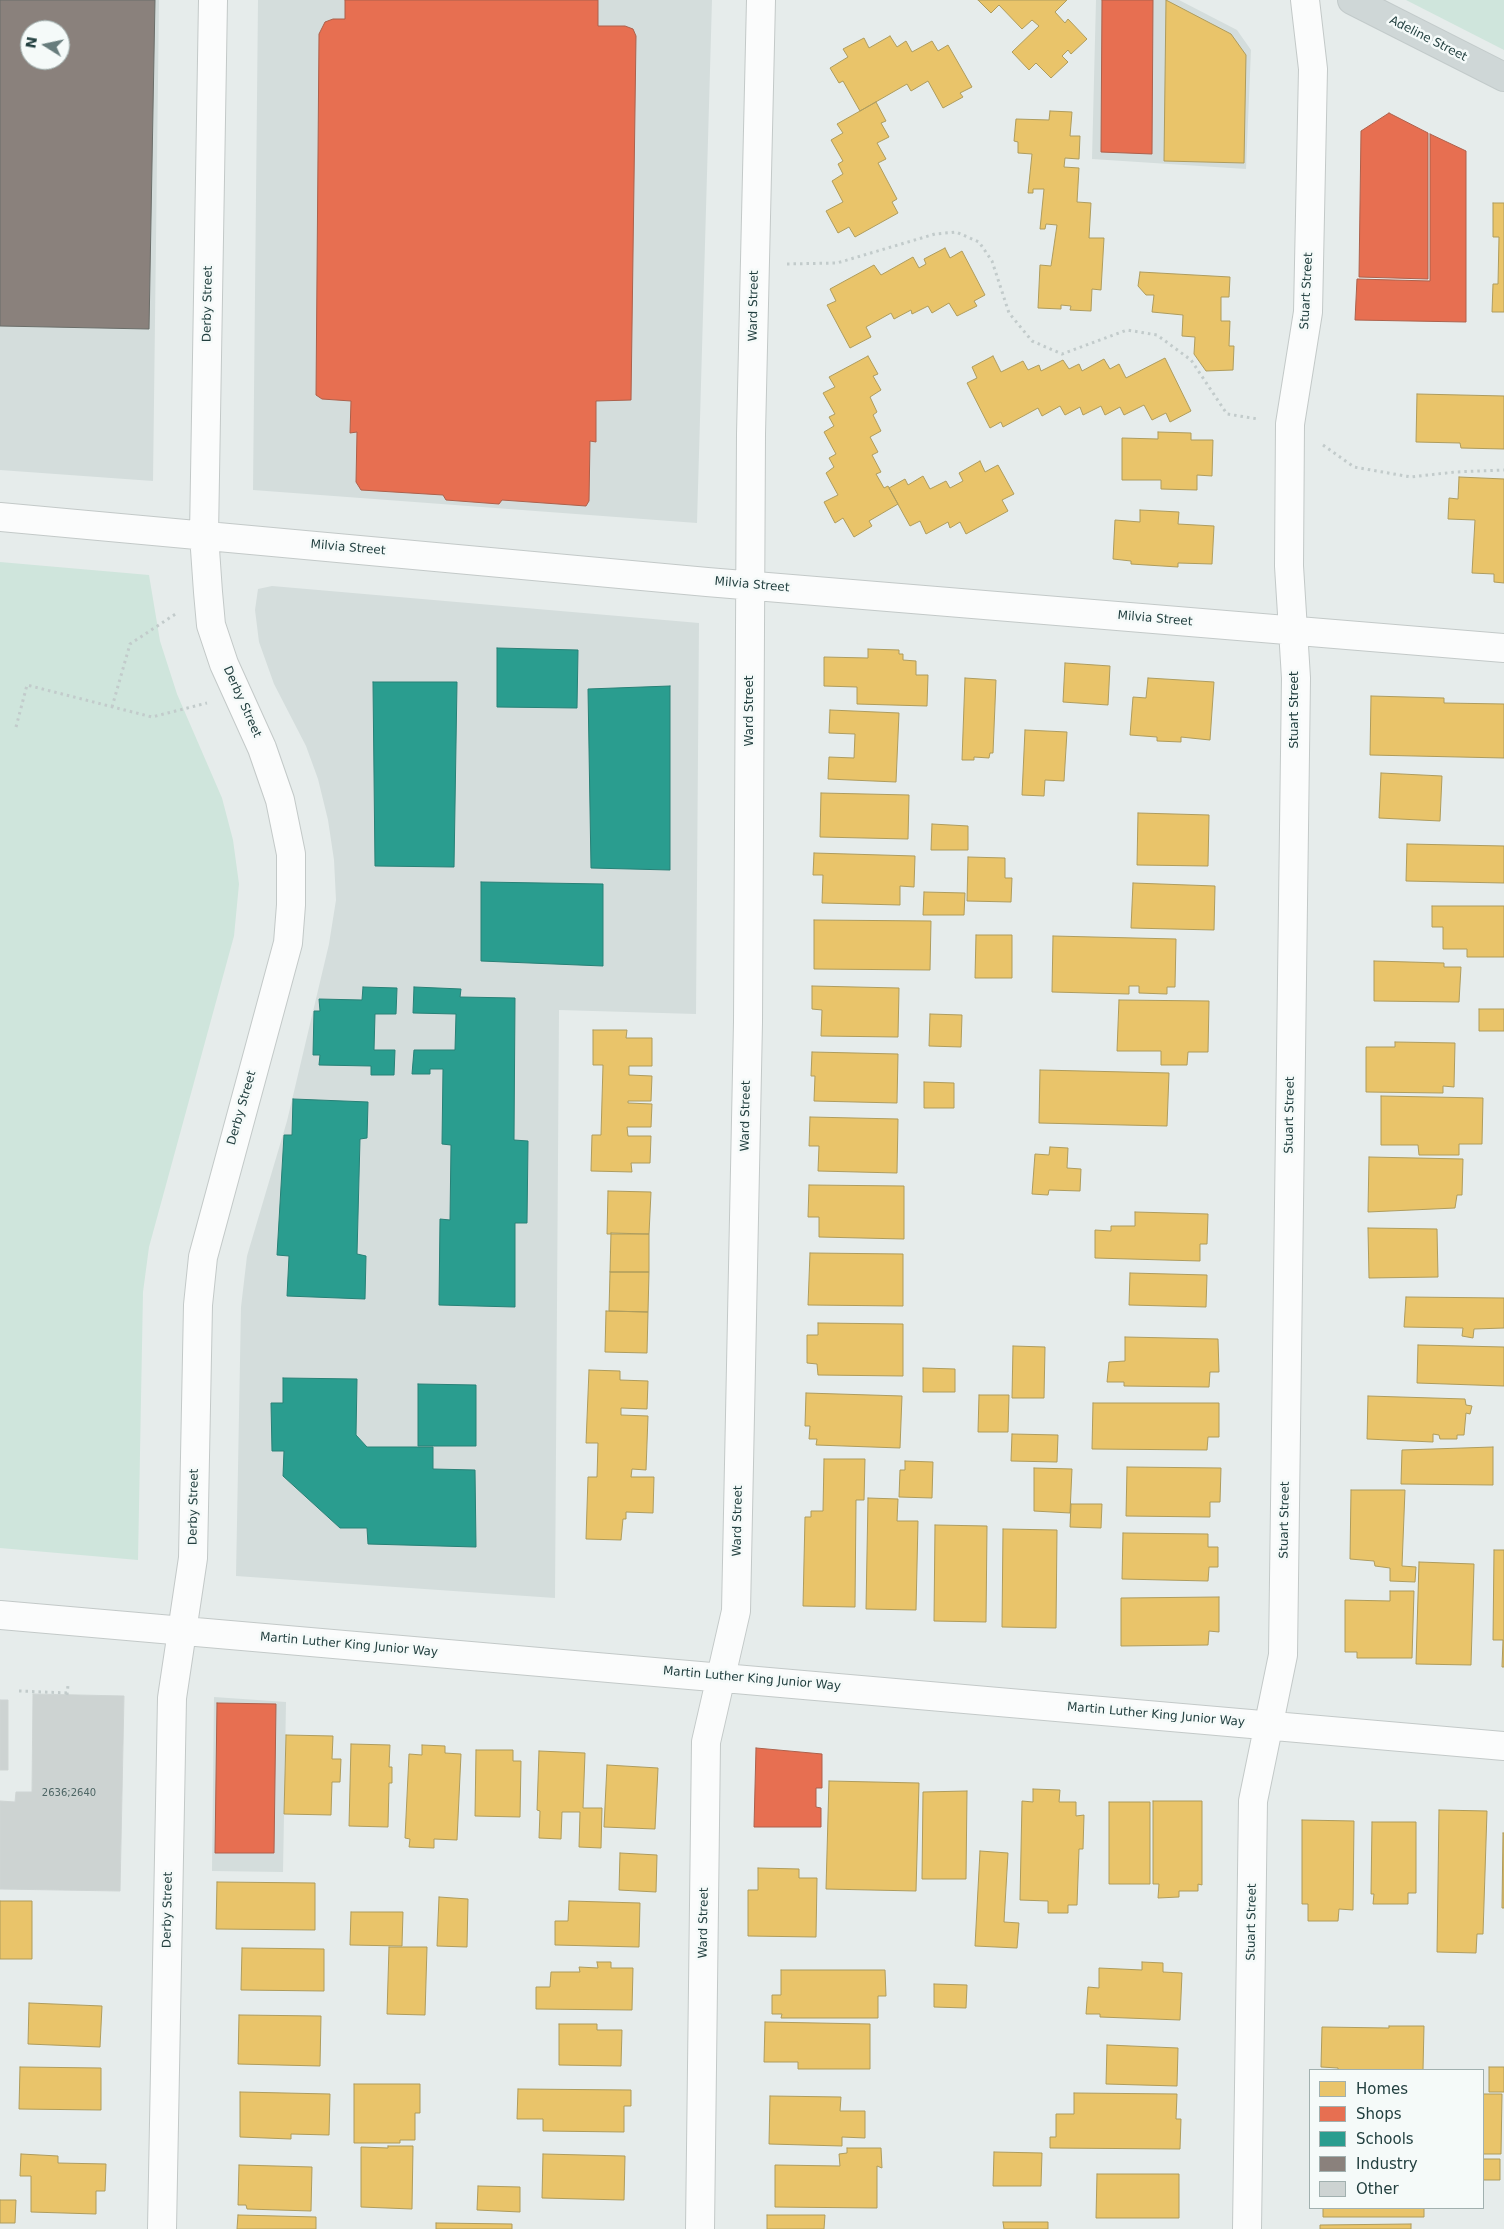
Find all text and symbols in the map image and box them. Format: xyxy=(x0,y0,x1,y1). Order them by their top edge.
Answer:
street label: Adeline Street xyxy=(1387,13,1469,65)
north arrow xyxy=(20,20,70,70)
text: N xyxy=(22,35,40,50)
street label: Stuart Street xyxy=(1298,252,1316,330)
street label: Derby Street xyxy=(200,266,216,342)
street label: Ward Street xyxy=(746,270,762,342)
street label: Milvia Street xyxy=(310,538,386,558)
street label: Milvia Street xyxy=(714,575,790,595)
street label: Milvia Street xyxy=(1117,609,1193,629)
street label: Derby Street xyxy=(220,664,264,740)
street label: Stuart Street xyxy=(1288,671,1302,749)
street label: Ward Street xyxy=(743,675,757,747)
street label: Derby Street xyxy=(225,1069,259,1147)
street label: Stuart Street xyxy=(1282,1076,1298,1154)
street label: Ward Street xyxy=(738,1080,754,1152)
street label: Derby Street xyxy=(186,1469,202,1545)
street label: Stuart Street xyxy=(1277,1481,1293,1559)
street label: Ward Street xyxy=(730,1485,746,1557)
street label: Martin Luther King Junior Way xyxy=(259,1630,439,1660)
street label: Martin Luther King Junior Way xyxy=(662,1664,842,1694)
street label: Martin Luther King Junior Way xyxy=(1066,1700,1246,1730)
house number: 2636;2640 xyxy=(42,1787,96,1799)
street label: Derby Street xyxy=(160,1872,176,1948)
street label: Stuart Street xyxy=(1244,1883,1260,1961)
street label: Ward Street xyxy=(696,1887,712,1959)
legend xyxy=(1309,2069,1484,2209)
text: Homes xyxy=(1356,2080,1408,2098)
text: Shops xyxy=(1356,2105,1402,2123)
text: Schools xyxy=(1356,2130,1414,2148)
text: Industry xyxy=(1356,2155,1418,2173)
text: Other xyxy=(1356,2180,1399,2198)

